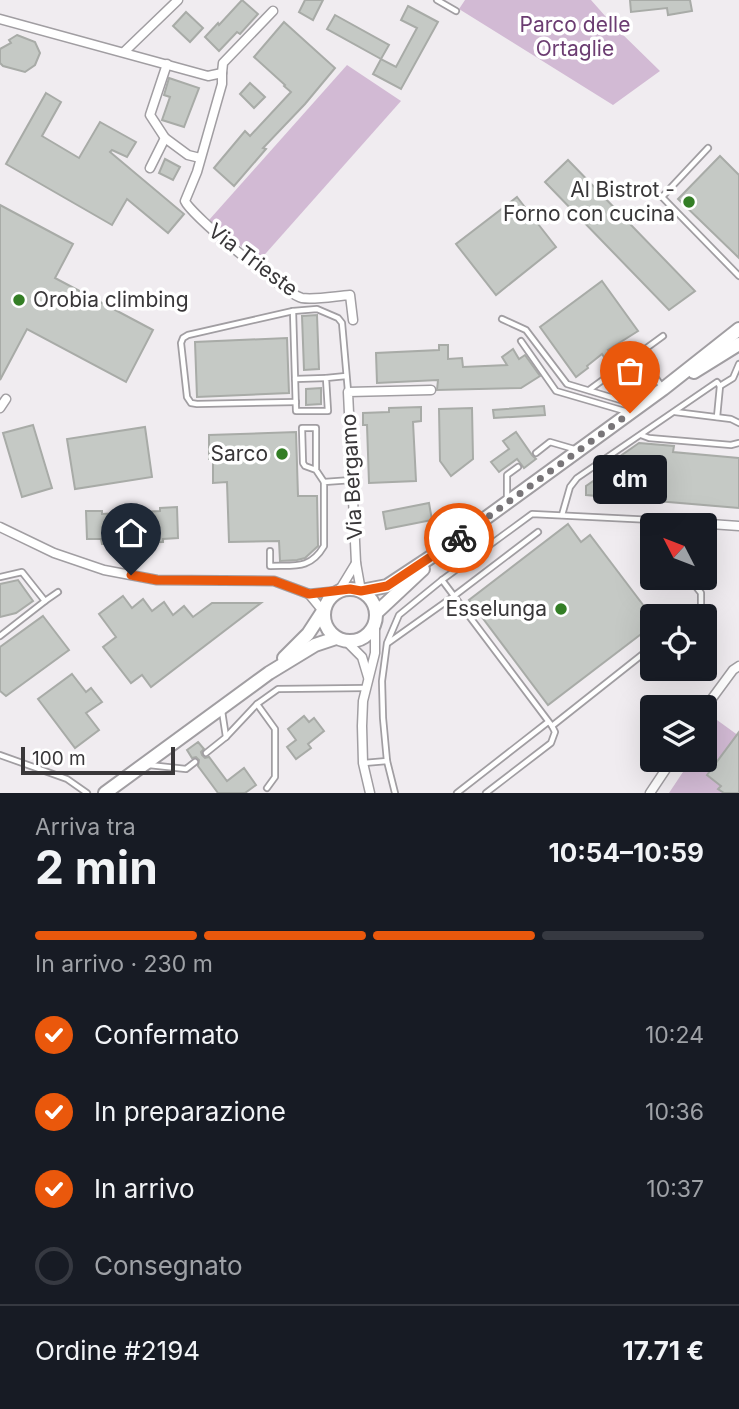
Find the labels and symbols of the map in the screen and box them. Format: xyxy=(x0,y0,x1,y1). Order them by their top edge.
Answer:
park label: Parco delle Ortaglie xyxy=(520,12,630,61)
place label: Al Bistrot - Forno con cucina xyxy=(503,177,675,226)
marker: Al Bistrot - Forno con cucina xyxy=(681,194,697,210)
street label: Via Trieste xyxy=(204,218,303,301)
place label: Orobia climbing xyxy=(33,287,189,312)
marker: Orobia climbing xyxy=(11,292,27,308)
pin xyxy=(600,341,660,413)
street label: Via Bergamo xyxy=(336,413,367,541)
place label: Sarco xyxy=(211,441,268,466)
marker: Sarco xyxy=(274,446,290,462)
callout: dm xyxy=(593,455,667,504)
pin xyxy=(101,503,161,575)
courier xyxy=(424,503,494,573)
north arrow xyxy=(640,513,718,590)
place label: Esselunga xyxy=(445,596,547,621)
marker: Esselunga xyxy=(553,601,569,617)
scale bar xyxy=(21,744,175,776)

